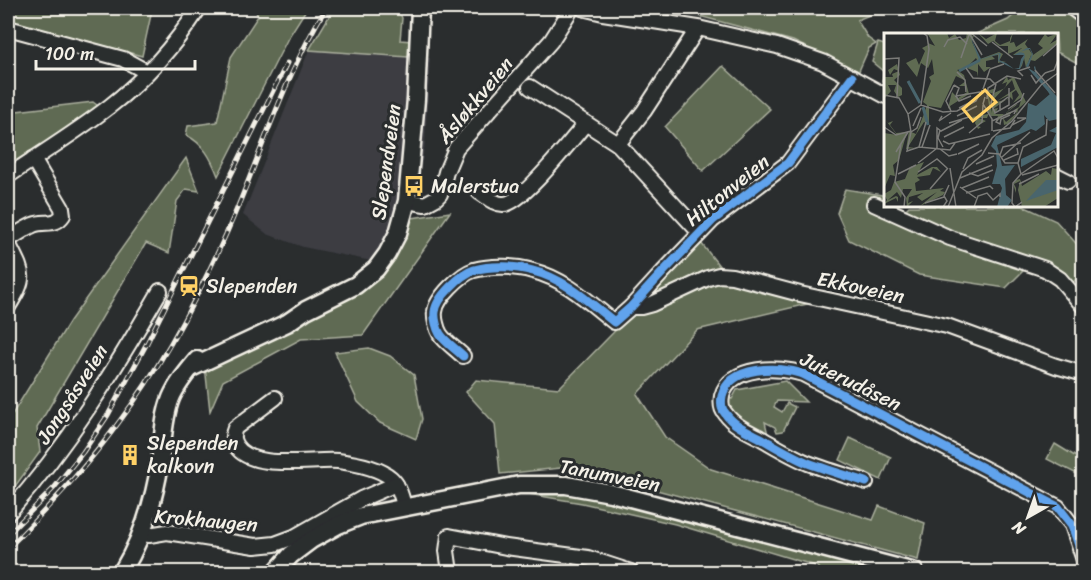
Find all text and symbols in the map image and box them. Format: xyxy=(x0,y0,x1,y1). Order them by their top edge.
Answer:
scale bar xyxy=(36,33,195,71)
inset map xyxy=(884,33,1058,207)
text: 100 m xyxy=(45,38,94,70)
street label: Åsløkkveien xyxy=(428,49,523,153)
street label: Slependveien xyxy=(361,102,412,222)
street label: Hiltonveien xyxy=(677,145,778,236)
place label: Malerstua xyxy=(431,169,519,204)
bus stop icon: Malerstua xyxy=(402,174,426,198)
street label: Ekkoveien xyxy=(814,261,908,314)
place label: Slependen xyxy=(206,269,297,304)
station icon: Slependen xyxy=(177,274,201,298)
street label: Jongsåsveien xyxy=(26,337,118,452)
street label: Juterudåsen xyxy=(793,341,908,421)
place label: Slependen kalkovn xyxy=(147,426,238,484)
building icon: Slependen kalkovn xyxy=(118,443,142,467)
street label: Tanumveien xyxy=(557,449,663,502)
north arrow xyxy=(998,487,1058,547)
street label: Krokhaugen xyxy=(153,499,259,542)
text: N xyxy=(1004,513,1033,543)

